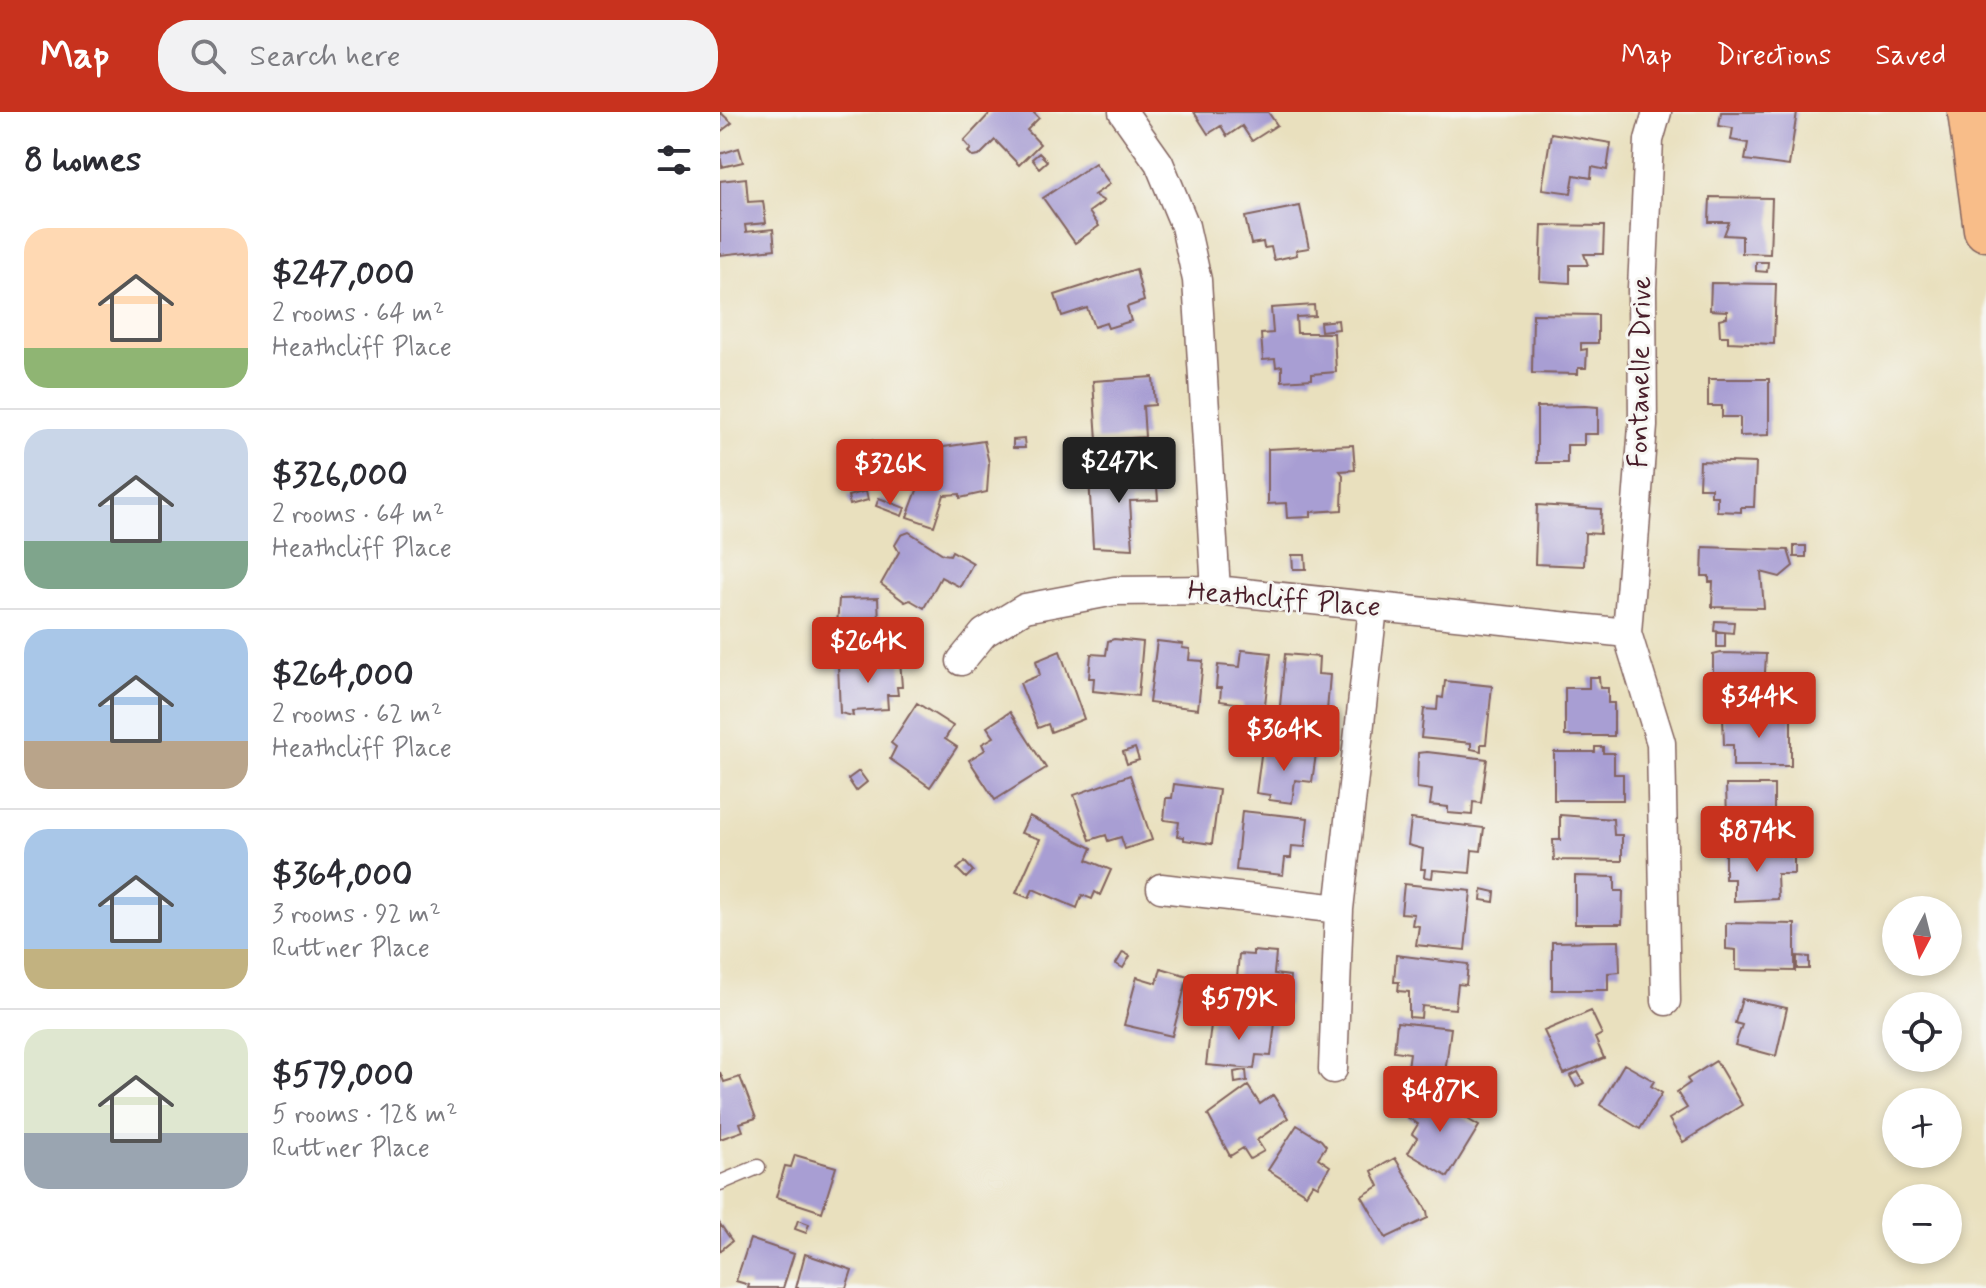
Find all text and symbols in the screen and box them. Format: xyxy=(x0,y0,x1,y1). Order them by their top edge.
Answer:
search box xyxy=(158,20,718,92)
text: Map xyxy=(40,32,110,81)
icon: search xyxy=(186,34,230,78)
text: Search here xyxy=(250,37,401,76)
text: Map xyxy=(1621,38,1672,75)
text: Directions xyxy=(1716,38,1831,75)
text: Saved xyxy=(1875,38,1946,75)
text: 8 homes xyxy=(24,138,141,183)
icon: filters xyxy=(652,138,696,182)
text: $247,000 xyxy=(272,252,415,297)
icon: home xyxy=(88,260,184,356)
street label: Fontanelle Drive xyxy=(1621,276,1661,468)
text: 2 rooms · 64 m² xyxy=(272,297,444,331)
text: Heathcliff Place xyxy=(272,331,452,365)
pin: $247K xyxy=(1063,437,1175,505)
pin: $326K xyxy=(834,439,946,507)
text: $247K xyxy=(1081,446,1157,480)
text: $326K xyxy=(854,448,926,482)
text: $326,000 xyxy=(272,453,408,498)
icon: home xyxy=(88,461,184,557)
text: 2 rooms · 64 m² xyxy=(272,498,444,532)
text: Heathcliff Place xyxy=(272,532,452,566)
street label: Heathcliff Place xyxy=(1186,573,1382,627)
pin: $264K xyxy=(812,617,924,685)
text: $264K xyxy=(830,626,906,660)
text: $264,000 xyxy=(272,653,414,698)
icon: home xyxy=(88,661,184,757)
pin: $344K xyxy=(1703,672,1815,740)
text: $344K xyxy=(1721,681,1797,715)
text: 2 rooms · 62 m² xyxy=(272,698,442,732)
pin: $364K xyxy=(1228,705,1340,773)
text: $364K xyxy=(1246,714,1322,748)
text: Heathcliff Place xyxy=(272,732,452,766)
pin: $874K xyxy=(1701,806,1813,874)
text: $874K xyxy=(1719,815,1795,849)
text: $364,000 xyxy=(272,853,412,898)
icon: home xyxy=(88,861,184,957)
north arrow xyxy=(1882,896,1962,976)
map controls xyxy=(1882,896,1962,1264)
text: 3 rooms · 92 m² xyxy=(272,898,441,932)
text: Ruttner Place xyxy=(272,932,430,966)
pin: $579K xyxy=(1183,974,1295,1042)
text: $579K xyxy=(1201,983,1277,1017)
button: locate xyxy=(1882,992,1962,1072)
text: $579,000 xyxy=(272,1053,414,1098)
icon: home xyxy=(88,1061,184,1157)
pin: $487K xyxy=(1384,1066,1496,1134)
text: $487K xyxy=(1401,1075,1479,1109)
button: + xyxy=(1882,1088,1962,1168)
text: 5 rooms · 128 m² xyxy=(272,1098,457,1132)
text: Ruttner Place xyxy=(272,1132,430,1166)
button: − xyxy=(1882,1184,1962,1264)

